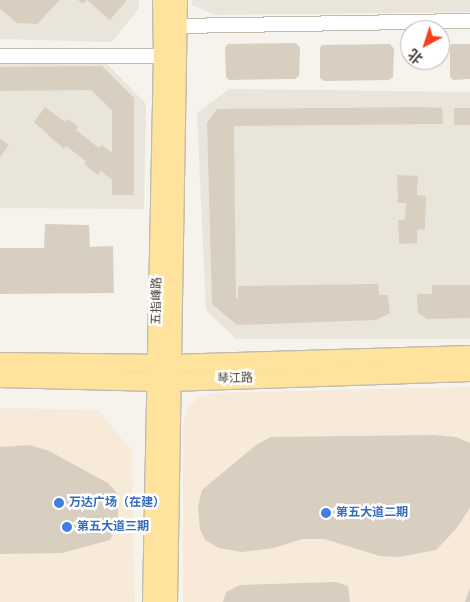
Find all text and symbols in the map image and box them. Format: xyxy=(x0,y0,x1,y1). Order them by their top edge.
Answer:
north arrow xyxy=(400,20,450,70)
text: 北 xyxy=(405,45,427,67)
street label: 五指峰路 xyxy=(149,277,165,325)
street label: 琴江路 xyxy=(217,371,253,387)
place label: 万达广场（在建） xyxy=(69,496,165,510)
marker: 万达广场（在建） xyxy=(53,497,65,509)
place label: 第五大道二期 xyxy=(336,506,408,520)
marker: 第五大道二期 xyxy=(320,507,332,519)
place label: 第五大道三期 xyxy=(77,520,149,534)
marker: 第五大道三期 xyxy=(61,521,73,533)

